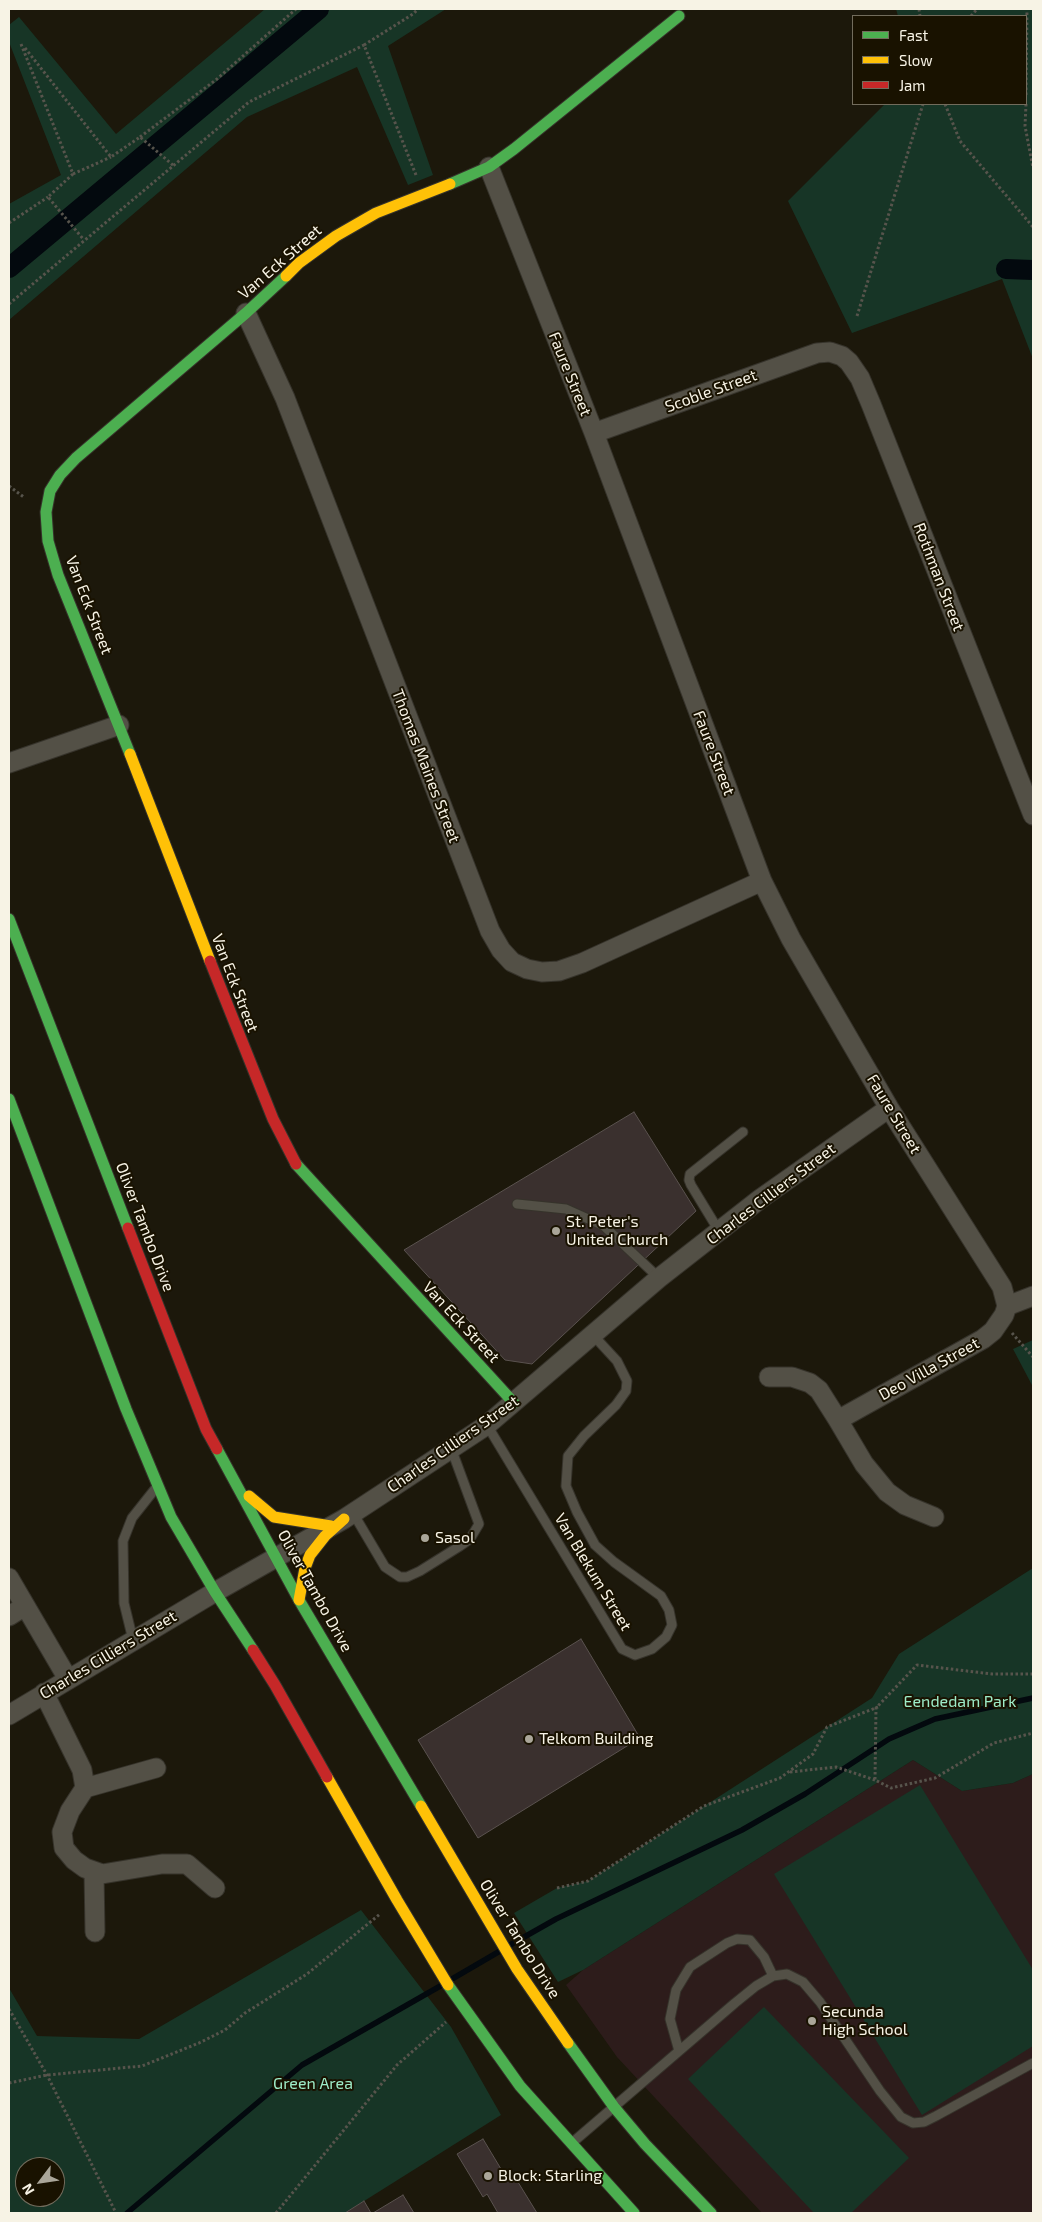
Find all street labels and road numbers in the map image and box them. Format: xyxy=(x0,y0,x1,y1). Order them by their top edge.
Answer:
street label: Van Eck Street xyxy=(234,221,326,303)
street label: Faure Street xyxy=(544,329,596,419)
street label: Scoble Street xyxy=(662,366,760,416)
street label: Rothman Street xyxy=(910,520,968,634)
street label: Van Eck Street xyxy=(61,553,117,657)
street label: Thomas Maines Street xyxy=(388,686,464,846)
street label: Faure Street xyxy=(689,708,739,798)
street label: Van Eck Street xyxy=(207,931,263,1035)
street label: Faure Street xyxy=(863,1071,925,1157)
street label: Charles Cilliers Street xyxy=(703,1139,839,1249)
street label: Oliver Tambo Drive xyxy=(112,1160,178,1294)
street label: Van Eck Street xyxy=(419,1277,503,1367)
street label: Deo Villa Street xyxy=(875,1333,983,1405)
street label: Charles Cilliers Street xyxy=(383,1391,523,1497)
street label: Van Blekum Street xyxy=(550,1510,636,1634)
street label: Oliver Tambo Drive xyxy=(273,1527,357,1655)
street label: Charles Cilliers Street xyxy=(36,1606,180,1704)
street label: Oliver Tambo Drive xyxy=(476,1876,564,2002)

